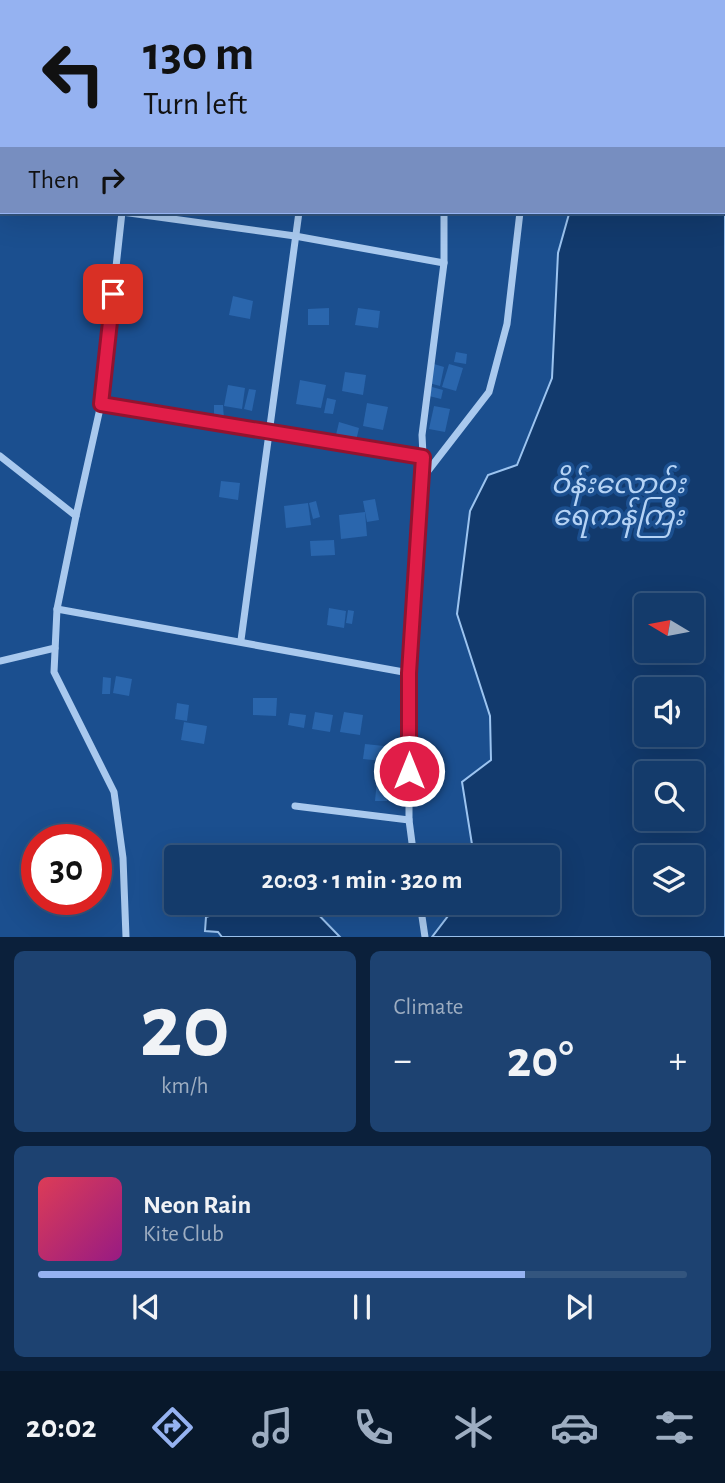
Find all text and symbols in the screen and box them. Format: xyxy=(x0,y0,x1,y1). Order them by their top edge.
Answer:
icon: left xyxy=(28,28,119,119)
text: 130 m xyxy=(143,30,254,79)
text: Turn left xyxy=(143,88,247,120)
icon: right xyxy=(93,161,131,199)
text: Then xyxy=(28,167,79,193)
pin xyxy=(83,264,143,324)
icon: arrive xyxy=(94,275,132,313)
water label: ဝိန်းလောဝ်း ရေကန်ကြီး xyxy=(551,464,688,539)
north arrow xyxy=(634,593,704,663)
map controls xyxy=(634,593,704,915)
button: sound xyxy=(634,677,704,747)
position arrow xyxy=(372,734,446,808)
button: search xyxy=(634,761,704,831)
speed limit sign: 30 xyxy=(21,824,112,915)
button: layers xyxy=(634,845,704,915)
text: 20:03 · 1 min · 320 m xyxy=(262,867,462,893)
text: 20 xyxy=(140,982,230,1073)
text: Climate xyxy=(394,996,463,1019)
text: 20° xyxy=(507,1034,574,1086)
text: − xyxy=(394,1042,412,1080)
text: + xyxy=(669,1042,687,1080)
text: km/h xyxy=(161,1075,208,1098)
text: Neon Rain xyxy=(143,1192,251,1218)
text: Kite Club xyxy=(143,1223,224,1246)
icon: previous xyxy=(127,1288,165,1326)
icon: pause xyxy=(343,1288,381,1326)
icon: next xyxy=(560,1288,598,1326)
icon: directions xyxy=(148,1403,197,1452)
icon: music xyxy=(248,1403,297,1452)
icon: phone xyxy=(349,1403,398,1452)
icon: climate xyxy=(449,1403,498,1452)
icon: car xyxy=(550,1403,599,1452)
icon: filters xyxy=(650,1403,699,1452)
text: 20:02 xyxy=(26,1411,97,1443)

